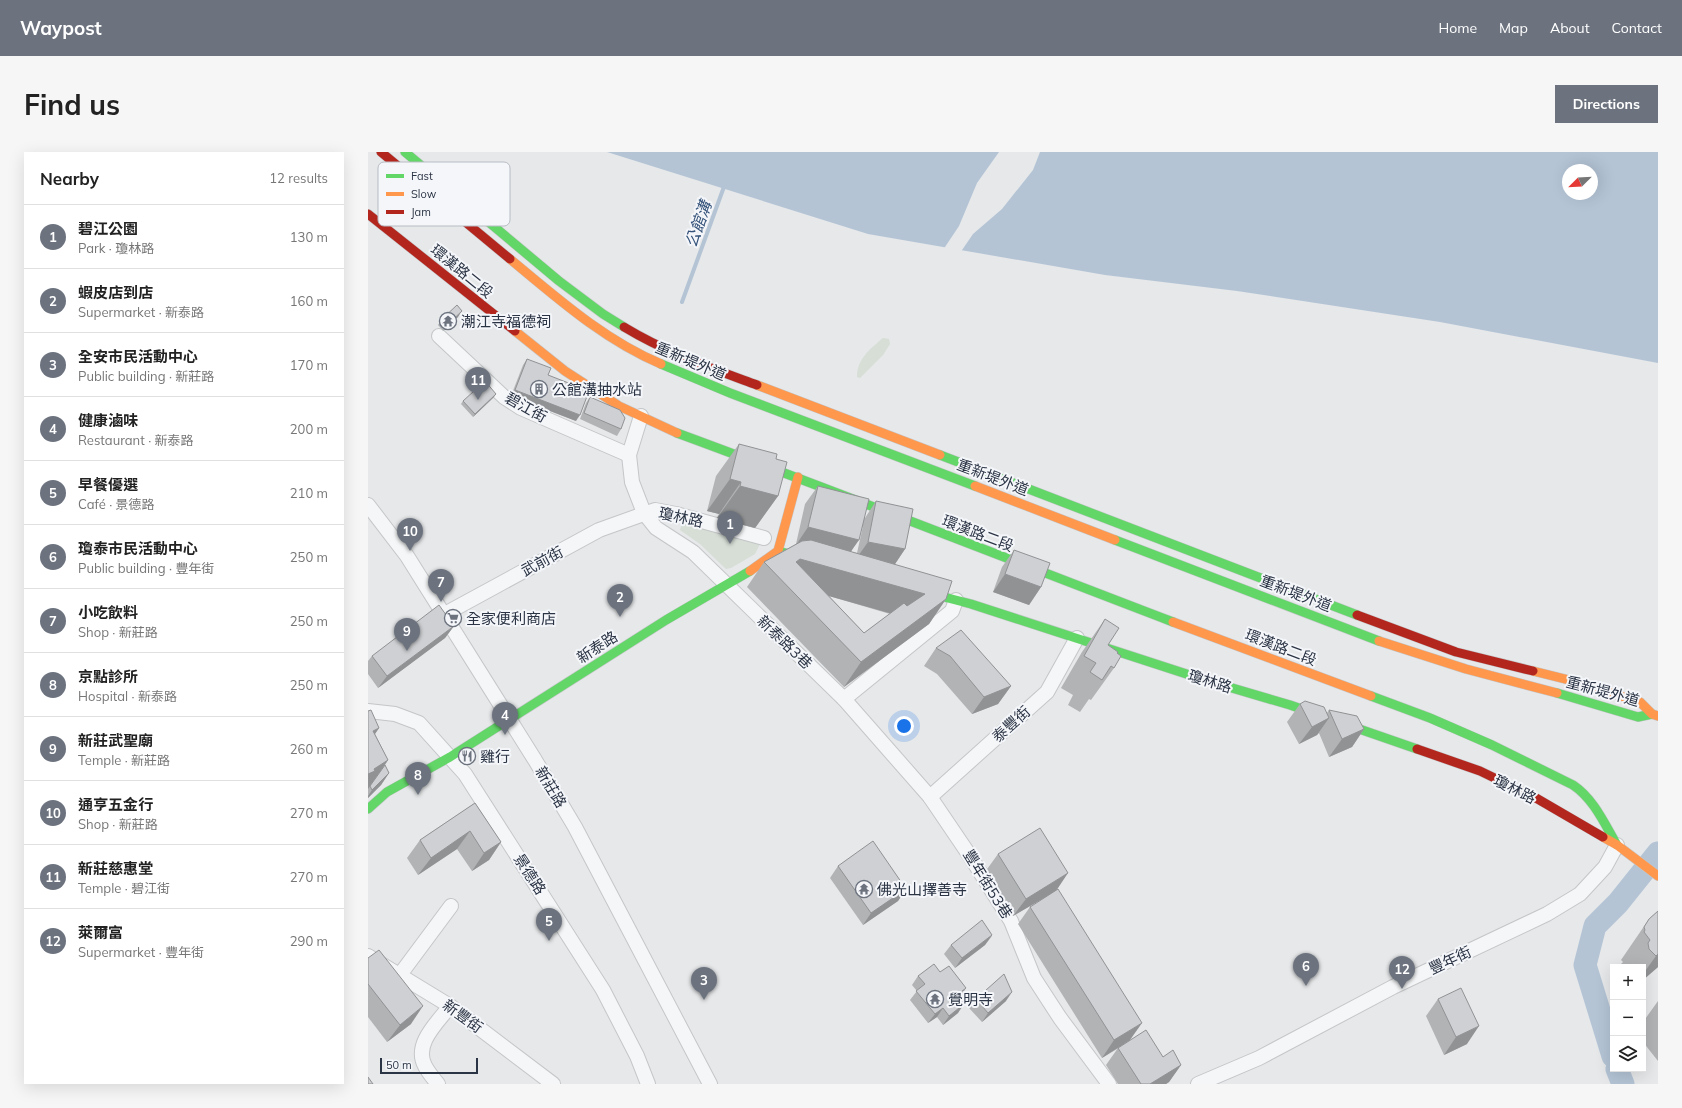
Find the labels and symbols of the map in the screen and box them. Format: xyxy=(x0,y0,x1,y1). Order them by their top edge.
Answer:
legend xyxy=(378,162,510,226)
north arrow xyxy=(1562,164,1598,200)
text: Fast xyxy=(411,169,433,183)
text: Slow xyxy=(411,187,437,201)
water label: 公館溝 xyxy=(680,196,716,250)
text: Jam xyxy=(411,205,431,219)
street label: 環漢路二段 xyxy=(427,240,497,302)
temple icon: 潮江寺福德祠 xyxy=(438,311,458,331)
place label: 潮江寺福德祠 xyxy=(461,312,551,331)
street label: 重新堤外道 xyxy=(653,338,729,384)
pin: 11 xyxy=(465,367,491,400)
building icon: 公館溝抽水站 xyxy=(529,379,549,399)
place label: 公館溝抽水站 xyxy=(552,380,642,399)
street label: 碧江街 xyxy=(502,388,550,426)
street label: 重新堤外道 xyxy=(955,455,1031,499)
street label: 瓊林路 xyxy=(657,503,705,531)
pin: 1 xyxy=(717,511,743,544)
street label: 環漢路二段 xyxy=(940,511,1016,555)
pin: 10 xyxy=(397,518,423,551)
street label: 武前街 xyxy=(518,542,566,580)
pin: 7 xyxy=(428,569,454,602)
street label: 重新堤外道 xyxy=(1258,571,1334,615)
pin: 2 xyxy=(607,584,633,617)
supermarket icon: 全家便利商店 xyxy=(443,608,463,628)
place label: 全家便利商店 xyxy=(466,609,556,628)
street label: 新泰路3巷 xyxy=(754,611,816,673)
pin: 9 xyxy=(394,618,420,651)
street label: 環漢路二段 xyxy=(1243,625,1319,669)
street label: 新泰路 xyxy=(573,627,621,667)
street label: 瓊林路 xyxy=(1186,665,1234,697)
street label: 重新堤外道 xyxy=(1564,672,1642,710)
pin: 4 xyxy=(492,702,518,735)
street label: 泰豐街 xyxy=(988,702,1034,746)
your location xyxy=(894,716,914,736)
restaurant icon: 雞行 xyxy=(457,746,477,766)
place label: 雞行 xyxy=(480,747,510,766)
pin: 8 xyxy=(405,762,431,795)
street label: 新莊路 xyxy=(531,763,571,811)
street label: 瓊林路 xyxy=(1491,770,1539,808)
street label: 豐年街53巷 xyxy=(959,846,1017,922)
street label: 景德路 xyxy=(510,850,550,898)
temple icon: 佛光山擇善寺 xyxy=(854,879,874,899)
place label: 佛光山擇善寺 xyxy=(877,880,967,899)
pin: 5 xyxy=(536,908,562,941)
street label: 豐年街 xyxy=(1426,942,1474,978)
pin: 6 xyxy=(1293,953,1319,986)
pin: 12 xyxy=(1389,956,1415,989)
pin: 3 xyxy=(691,967,717,1000)
temple icon: 覺明寺 xyxy=(925,989,945,1009)
place label: 覺明寺 xyxy=(948,990,993,1009)
street label: 新豐街 xyxy=(439,995,487,1037)
scale bar xyxy=(380,1056,478,1075)

